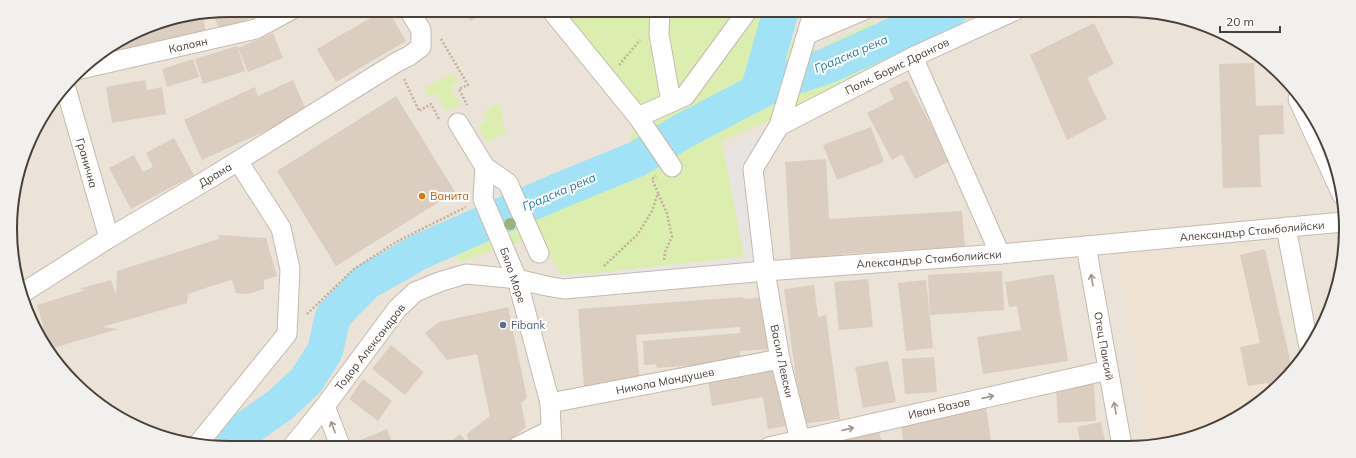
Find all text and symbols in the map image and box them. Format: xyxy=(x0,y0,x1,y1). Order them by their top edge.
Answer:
scale bar xyxy=(1220,8,1280,34)
text: 20 m xyxy=(1226,14,1254,29)
water label: Градска река xyxy=(812,31,890,76)
street label: Калоян xyxy=(167,34,209,56)
street label: Полк. Борис Дрангов xyxy=(843,35,951,97)
street label: Гранична xyxy=(73,136,101,190)
street label: Драма xyxy=(196,160,234,190)
water label: Градска река xyxy=(520,169,598,214)
place label: Ванита xyxy=(430,189,469,203)
marker: Ванита xyxy=(417,191,427,201)
street label: Александър Стамболийски xyxy=(1179,218,1325,244)
street label: Бяло Море xyxy=(497,245,529,305)
street label: Александър Стамболийски xyxy=(856,247,1002,271)
one-way arrow xyxy=(1088,274,1096,287)
street label: Тодор Александров xyxy=(332,301,408,393)
street label: Отец Паисий xyxy=(1091,311,1117,381)
place label: Fibank xyxy=(511,318,545,332)
marker: Fibank xyxy=(498,320,508,330)
street label: Васил Левски xyxy=(767,323,797,399)
street label: Никола Мандушев xyxy=(615,365,715,397)
one-way arrow xyxy=(982,393,995,401)
street label: Иван Вазов xyxy=(907,394,971,422)
one-way arrow xyxy=(1111,402,1119,415)
one-way arrow xyxy=(328,422,336,434)
one-way arrow xyxy=(841,425,854,432)

